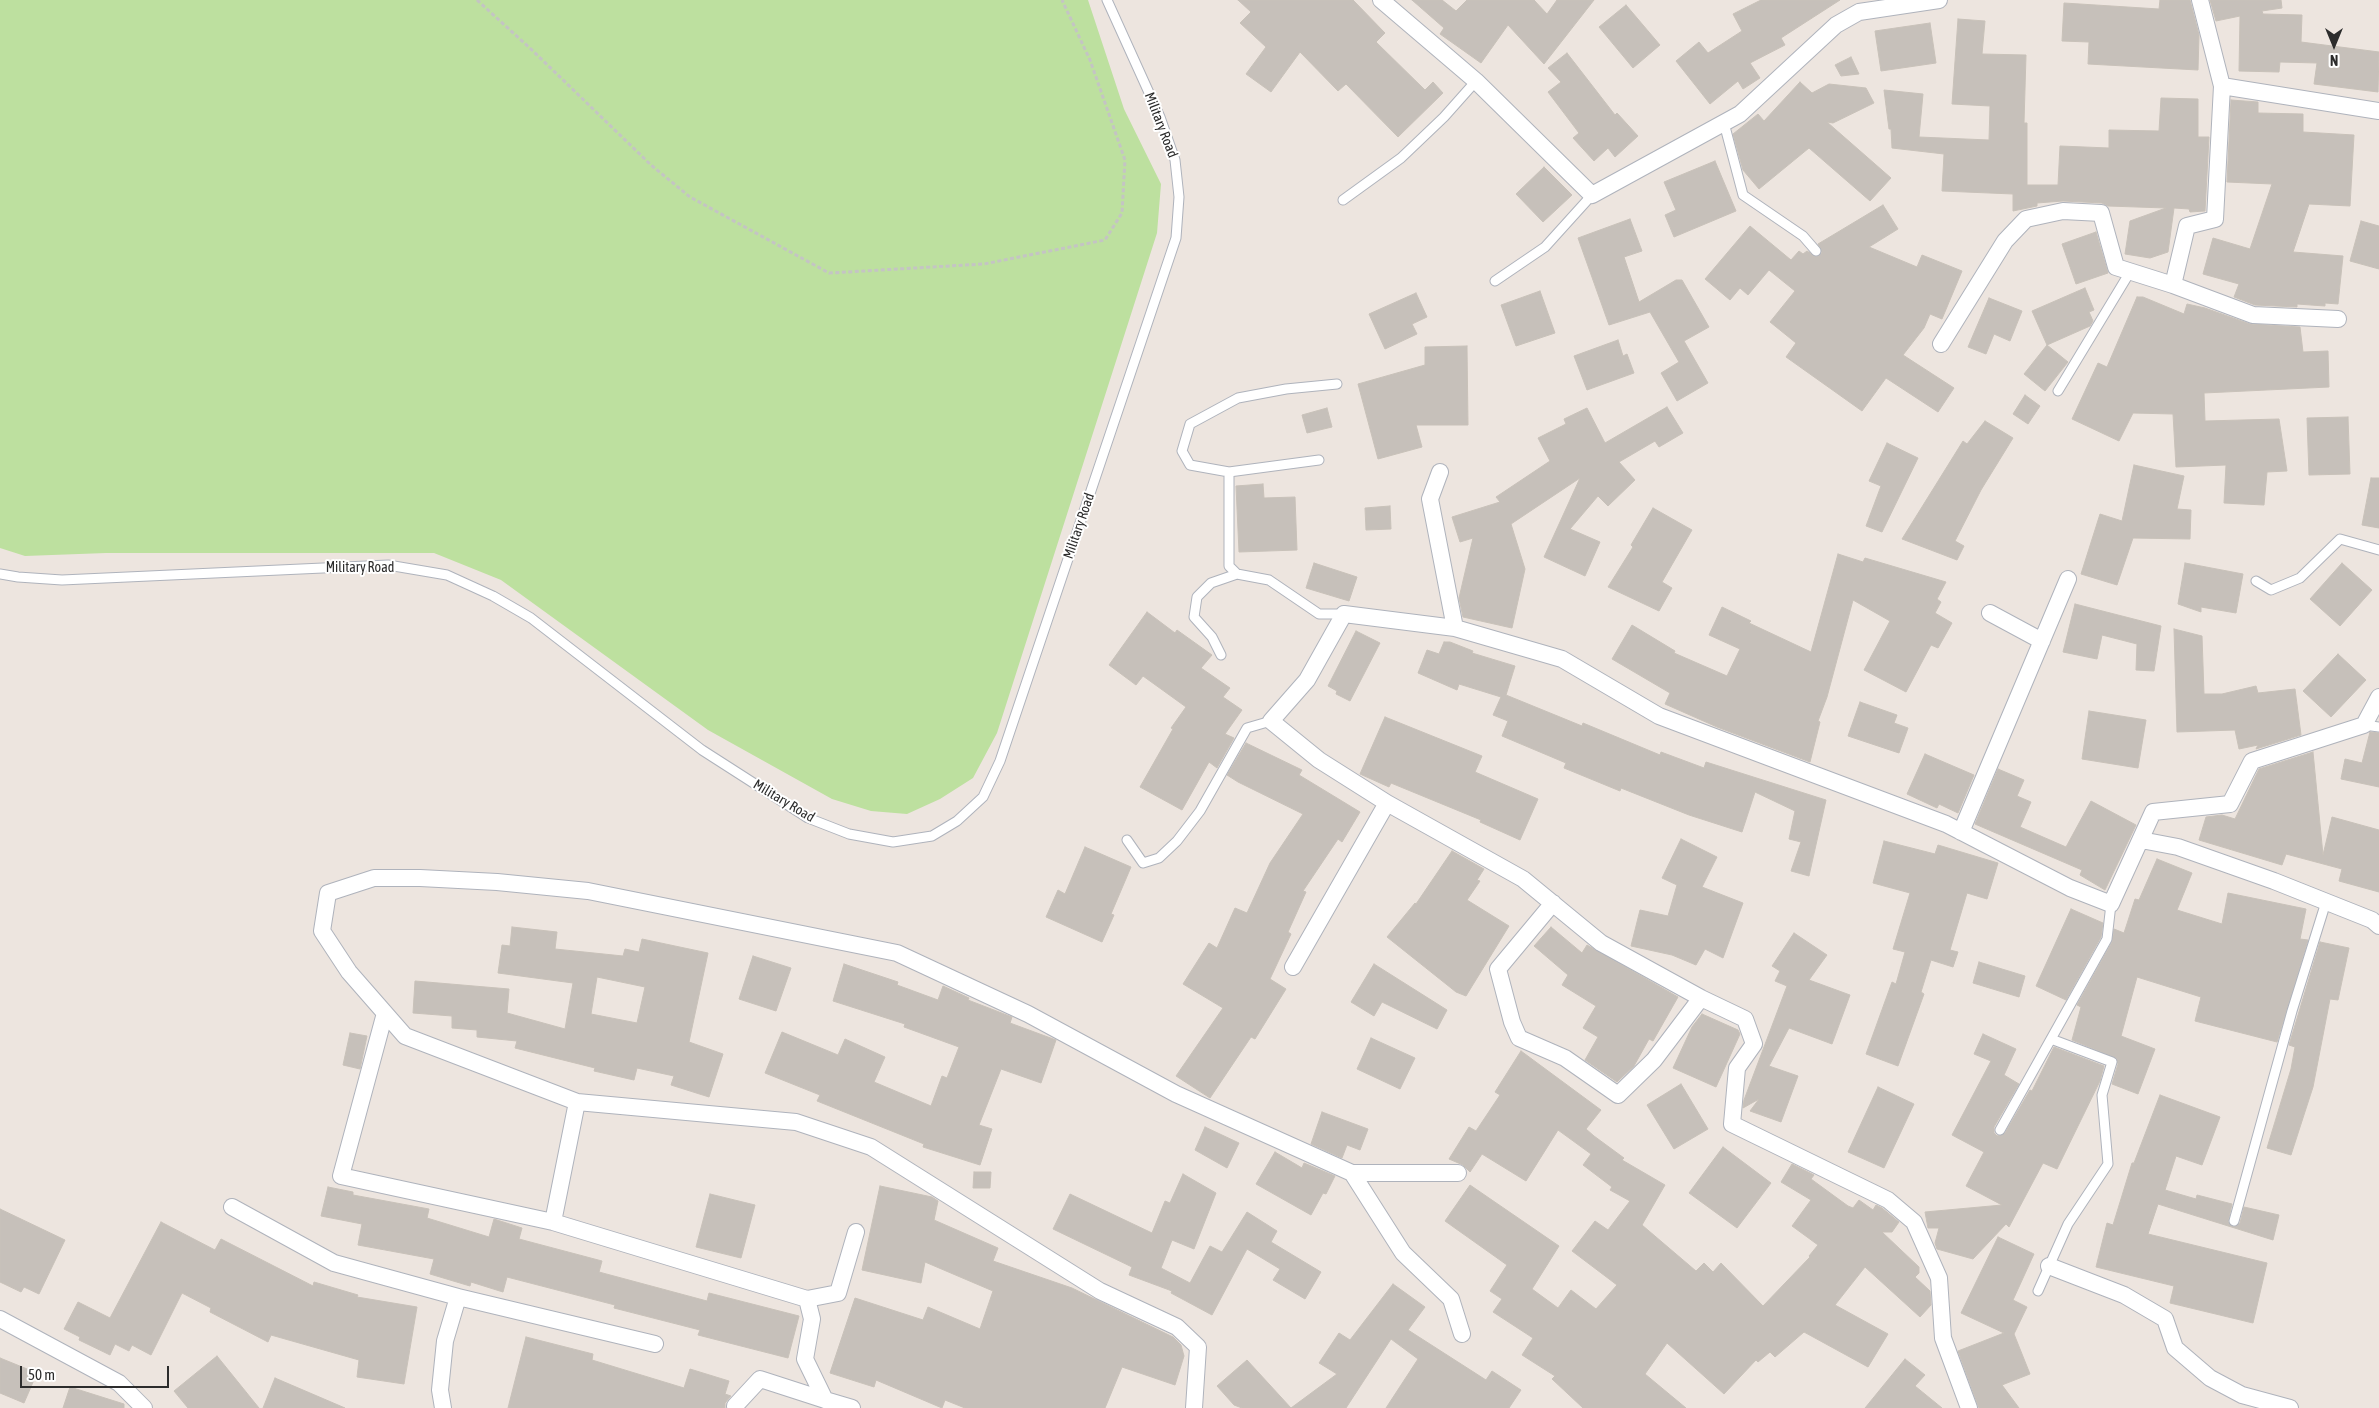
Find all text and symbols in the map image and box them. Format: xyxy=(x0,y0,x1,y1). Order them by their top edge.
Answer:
north arrow xyxy=(2309,20,2359,70)
text: N xyxy=(2330,52,2338,68)
street label: Military Road xyxy=(1141,90,1181,160)
street label: Military Road xyxy=(1060,491,1098,561)
street label: Military Road xyxy=(326,560,394,576)
street label: Military Road xyxy=(750,776,818,826)
scale bar xyxy=(22,1356,171,1388)
text: 50 m xyxy=(28,1366,55,1383)

